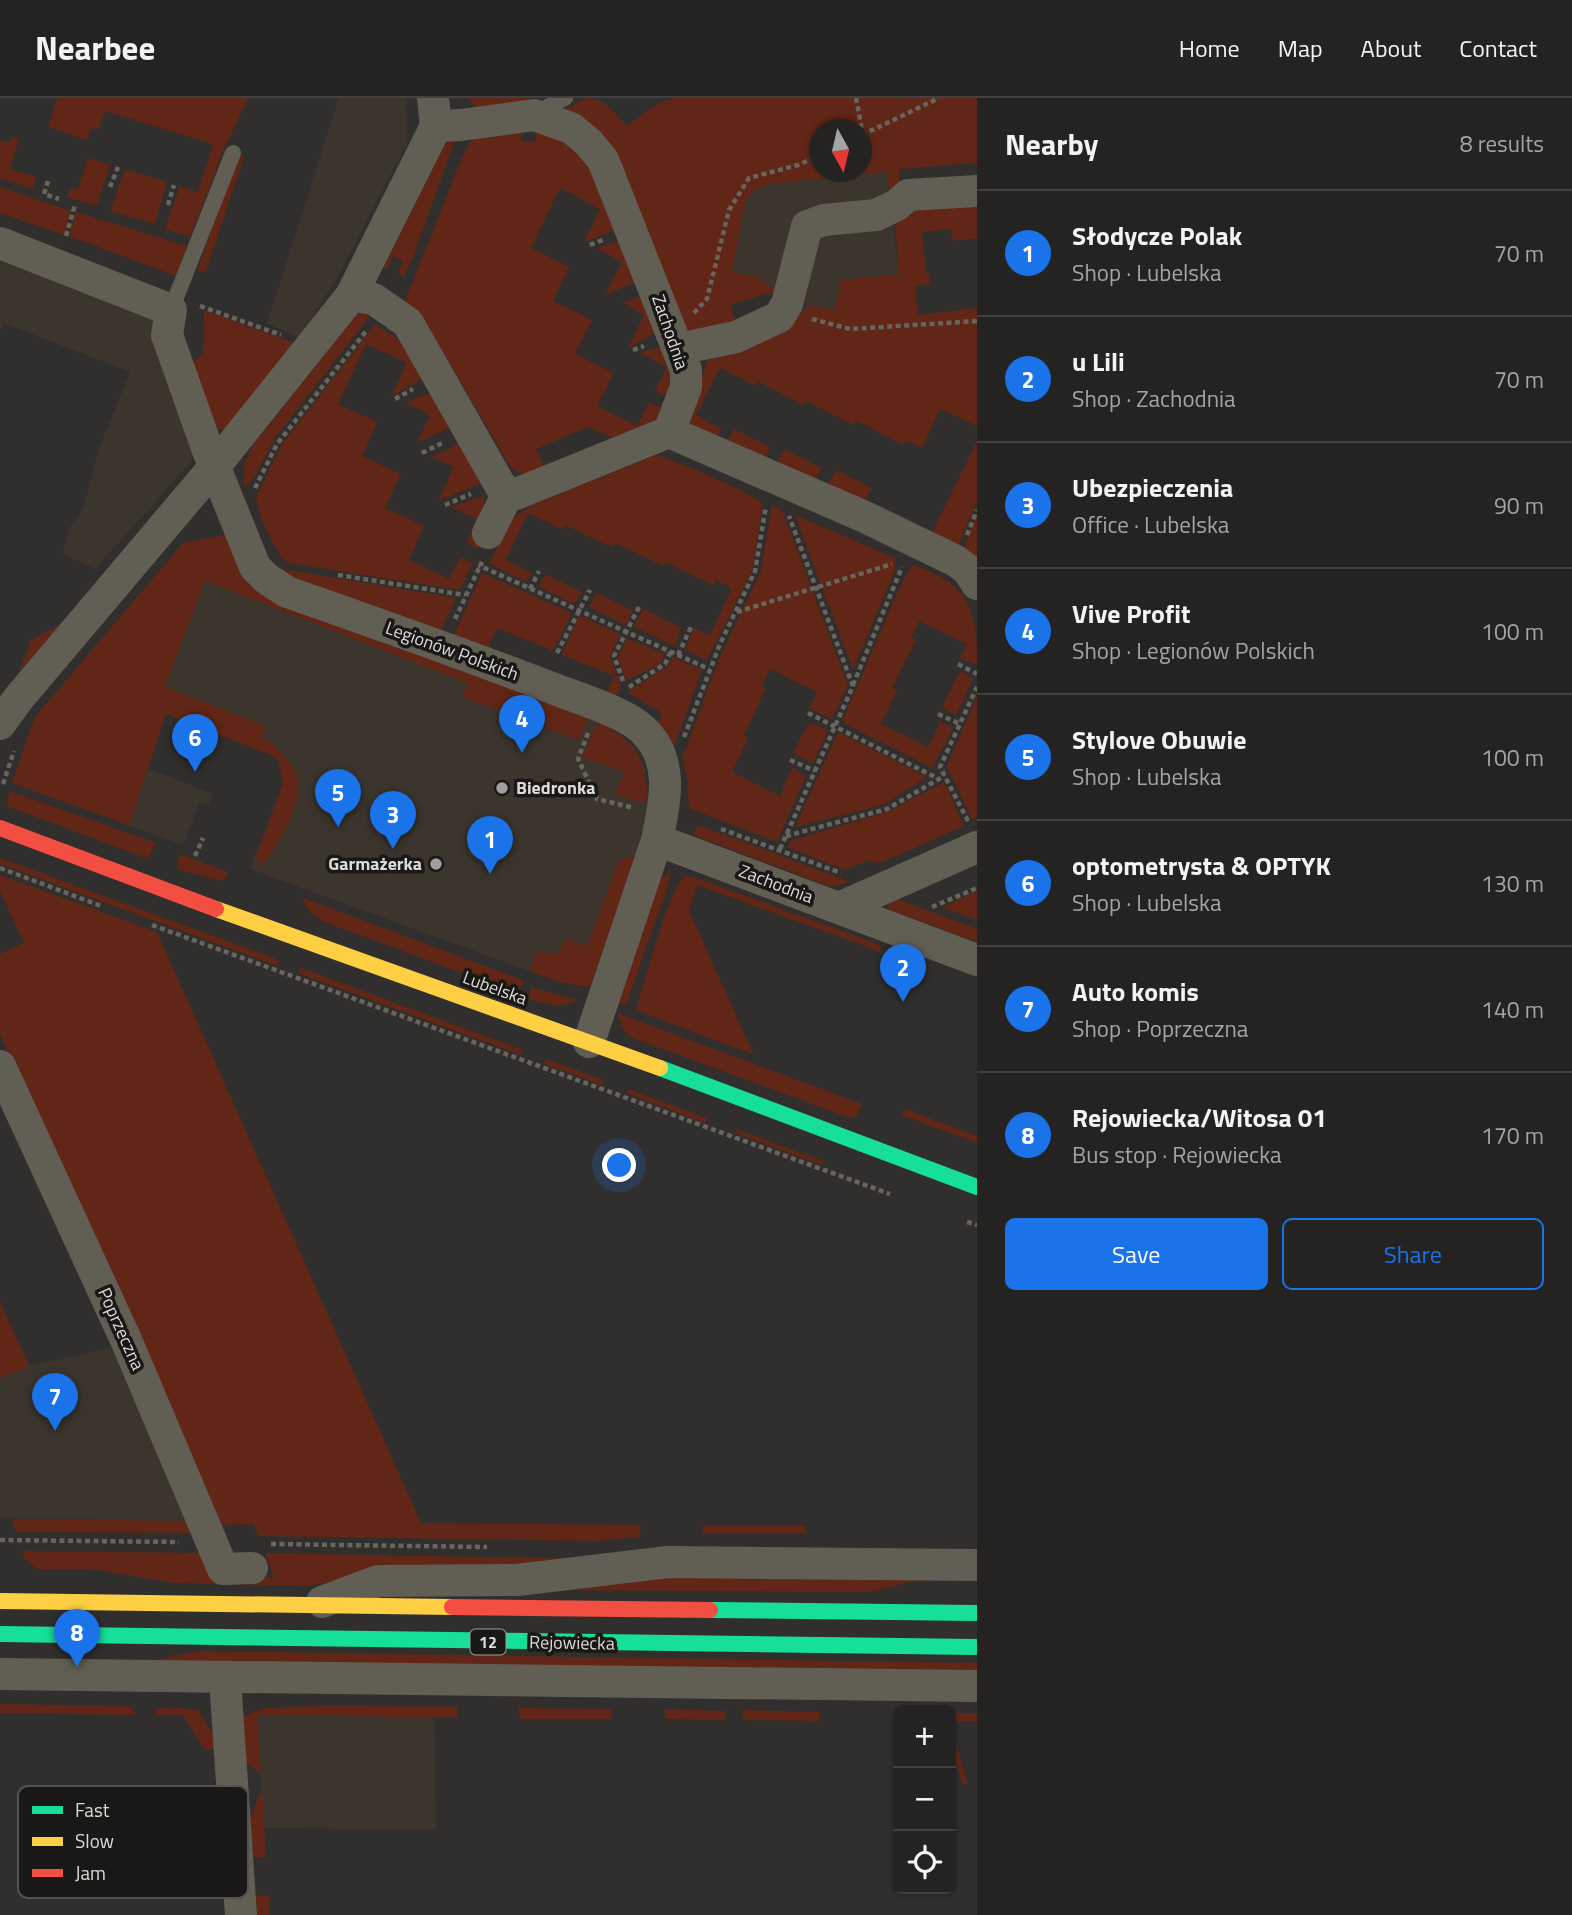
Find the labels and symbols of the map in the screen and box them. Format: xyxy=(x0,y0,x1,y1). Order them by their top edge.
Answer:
north arrow xyxy=(809,119,872,182)
street label: Zachodnia xyxy=(645,291,696,373)
street label: Legionów Polskich xyxy=(382,614,522,687)
pin: 4 xyxy=(499,695,545,753)
pin: 6 xyxy=(172,714,218,772)
pin: 5 xyxy=(315,769,361,827)
place label: Biedronka xyxy=(516,774,595,801)
marker: Biedronka xyxy=(494,780,510,796)
pin: 3 xyxy=(370,791,416,849)
pin: 1 xyxy=(467,816,513,874)
place label: Garmażerka xyxy=(328,850,422,877)
marker: Garmażerka xyxy=(428,856,444,872)
street label: Zachodnia xyxy=(735,857,817,910)
pin: 2 xyxy=(880,944,926,1002)
street label: Lubelska xyxy=(459,963,531,1012)
your location xyxy=(602,1148,636,1182)
street label: Poprzeczna xyxy=(91,1283,152,1374)
pin: 7 xyxy=(32,1373,78,1431)
pin: 8 xyxy=(54,1609,100,1667)
street label: Rejowiecka xyxy=(529,1628,615,1657)
road number: 12 xyxy=(470,1630,505,1654)
legend xyxy=(18,1786,248,1898)
text: Fast xyxy=(75,1795,110,1824)
text: Slow xyxy=(75,1826,114,1855)
text: Jam xyxy=(75,1858,106,1887)

